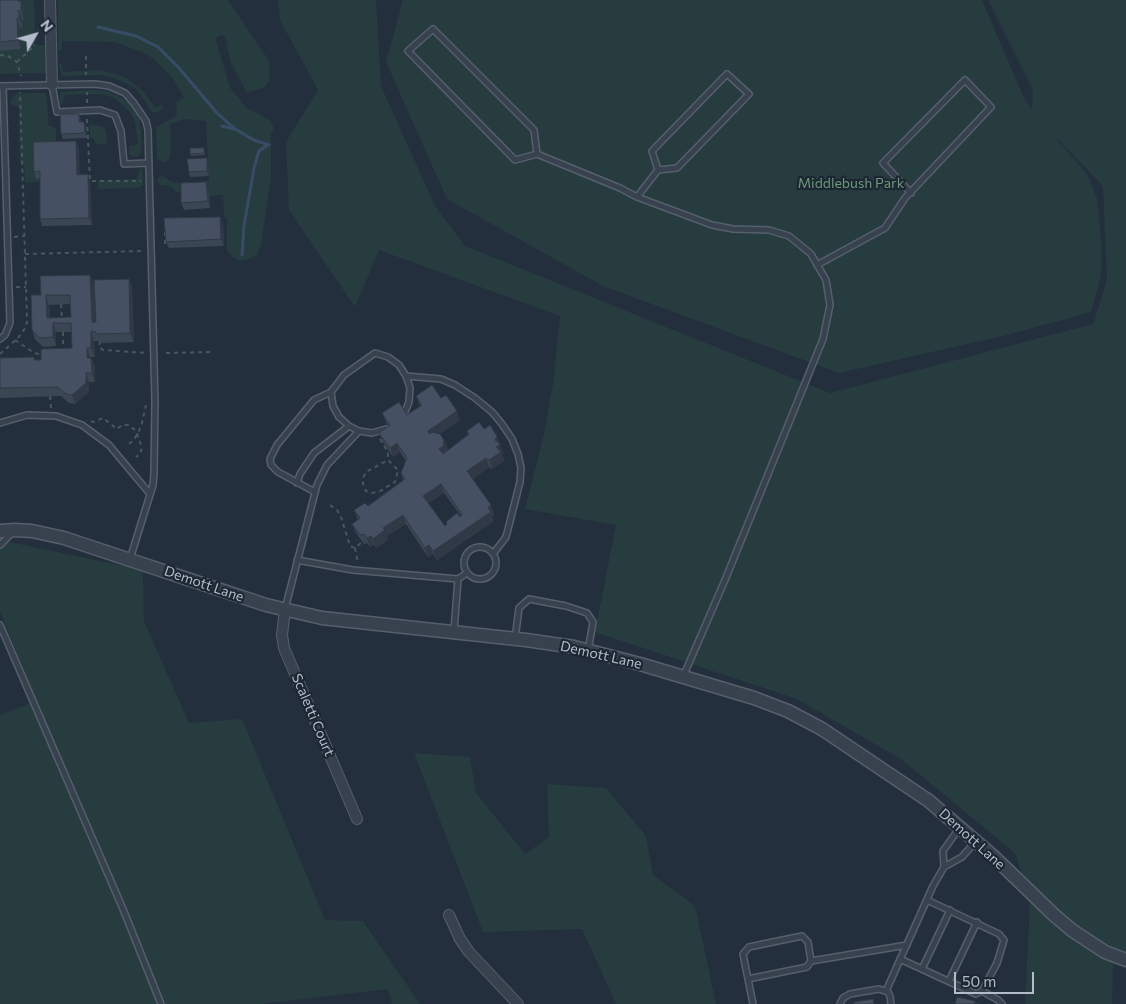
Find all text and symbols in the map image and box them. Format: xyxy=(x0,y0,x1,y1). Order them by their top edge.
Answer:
north arrow xyxy=(10,10,60,60)
text: N xyxy=(37,16,57,35)
park label: Middlebush Park xyxy=(798,175,904,191)
street label: Demott Lane xyxy=(162,563,246,605)
street label: Demott Lane xyxy=(559,637,643,673)
street label: Scaletti Court xyxy=(288,671,338,759)
street label: Demott Lane xyxy=(936,805,1008,873)
scale bar xyxy=(956,962,1036,994)
text: 50 m xyxy=(962,972,996,990)

